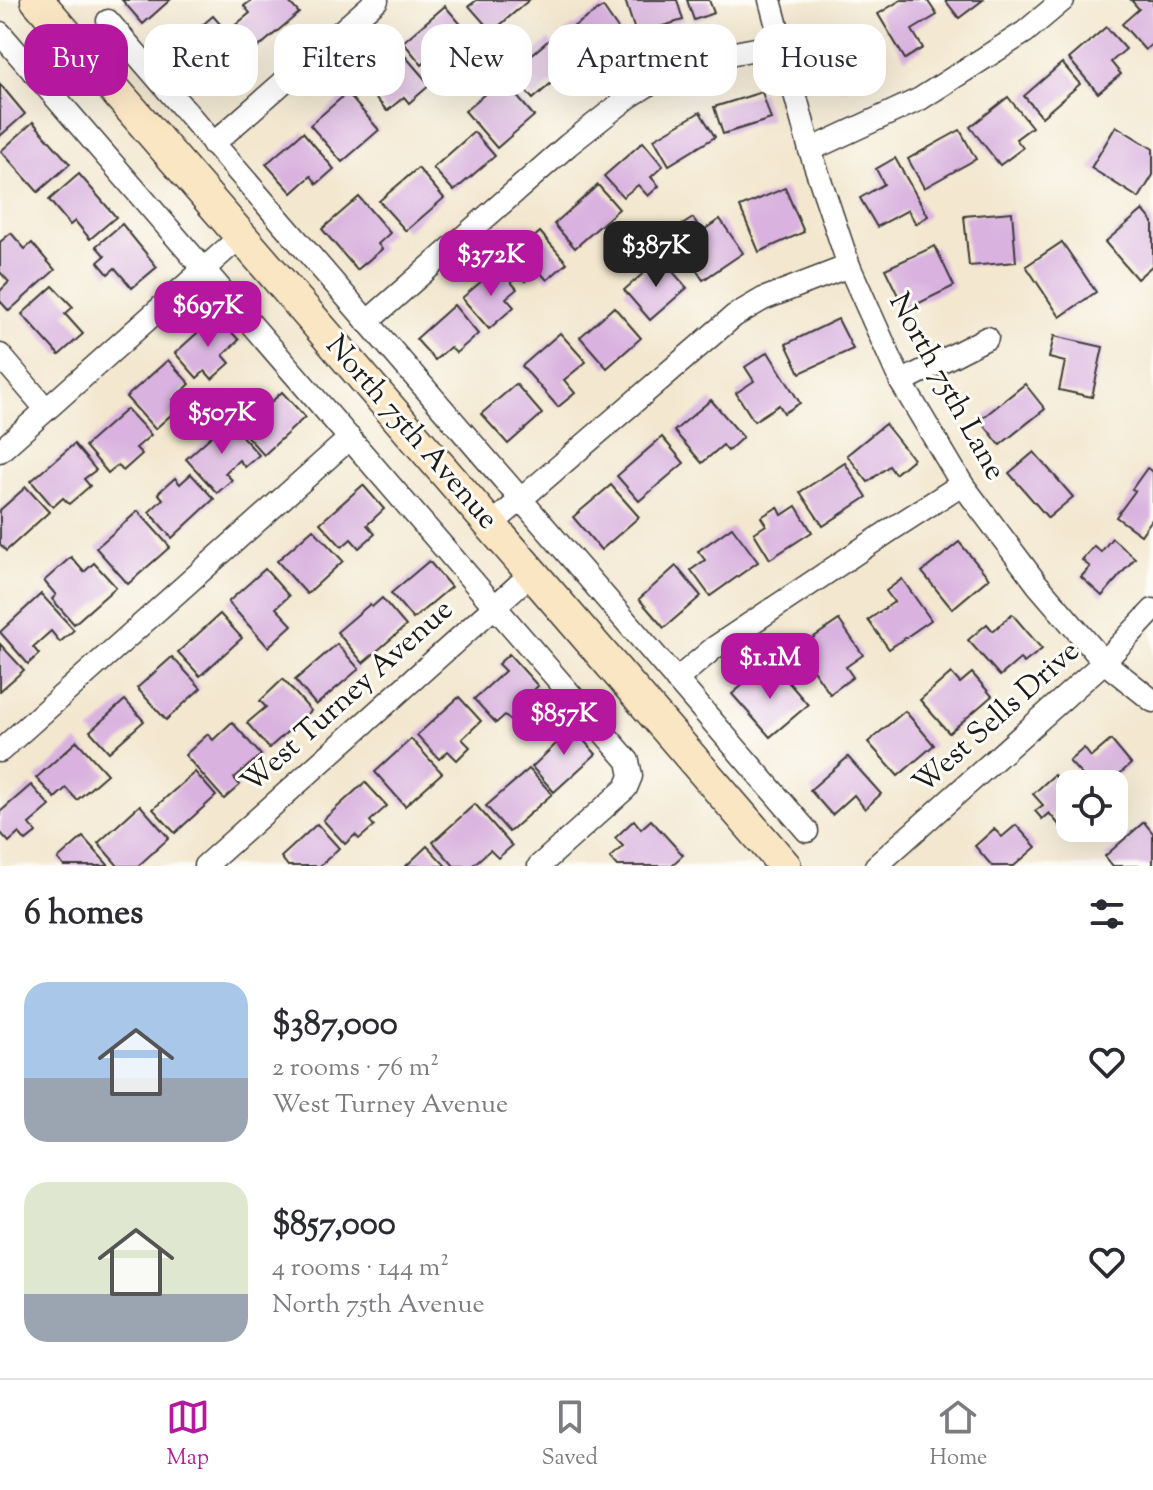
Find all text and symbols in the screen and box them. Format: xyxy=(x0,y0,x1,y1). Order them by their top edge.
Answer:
chip: Buy xyxy=(24,24,128,96)
chip: Rent xyxy=(144,24,258,96)
chip: Filters xyxy=(274,24,405,96)
chip: New xyxy=(421,24,532,96)
chip: Apartment xyxy=(548,24,737,96)
chip: House xyxy=(753,24,886,96)
pin: $387K xyxy=(600,221,712,289)
text: $387K xyxy=(621,228,691,265)
pin: $372K xyxy=(435,230,547,298)
text: $372K xyxy=(457,237,525,274)
pin: $697K xyxy=(152,281,264,349)
street label: North 75th Lane xyxy=(877,285,1015,489)
text: $697K xyxy=(172,288,244,325)
street label: North 75th Avenue xyxy=(314,326,508,540)
pin: $507K xyxy=(166,388,278,456)
text: $507K xyxy=(188,395,256,432)
street label: West Turney Avenue xyxy=(232,590,464,804)
street label: West Sells Drive xyxy=(904,631,1090,805)
pin: $1.1M xyxy=(714,633,826,701)
text: $1.1M xyxy=(739,640,801,677)
pin: $857K xyxy=(508,689,620,757)
text: $857K xyxy=(530,696,598,733)
map controls xyxy=(1056,770,1128,842)
button: locate xyxy=(1056,770,1128,842)
text: 6 homes xyxy=(24,890,143,939)
icon: filters xyxy=(1085,892,1129,936)
text: $387,000 xyxy=(272,1001,398,1050)
icon: home xyxy=(88,1014,184,1110)
icon: heart xyxy=(1085,1040,1129,1084)
text: 2 rooms · 76 m² xyxy=(272,1050,439,1087)
text: West Turney Avenue xyxy=(272,1087,508,1124)
text: $857,000 xyxy=(272,1201,396,1250)
icon: home xyxy=(88,1214,184,1310)
icon: heart xyxy=(1085,1240,1129,1284)
text: 4 rooms · 144 m² xyxy=(272,1250,449,1287)
text: North 75th Avenue xyxy=(272,1287,485,1324)
tab: Map xyxy=(166,1395,210,1475)
tab: Saved xyxy=(541,1395,598,1475)
tab: Home xyxy=(930,1395,987,1475)

